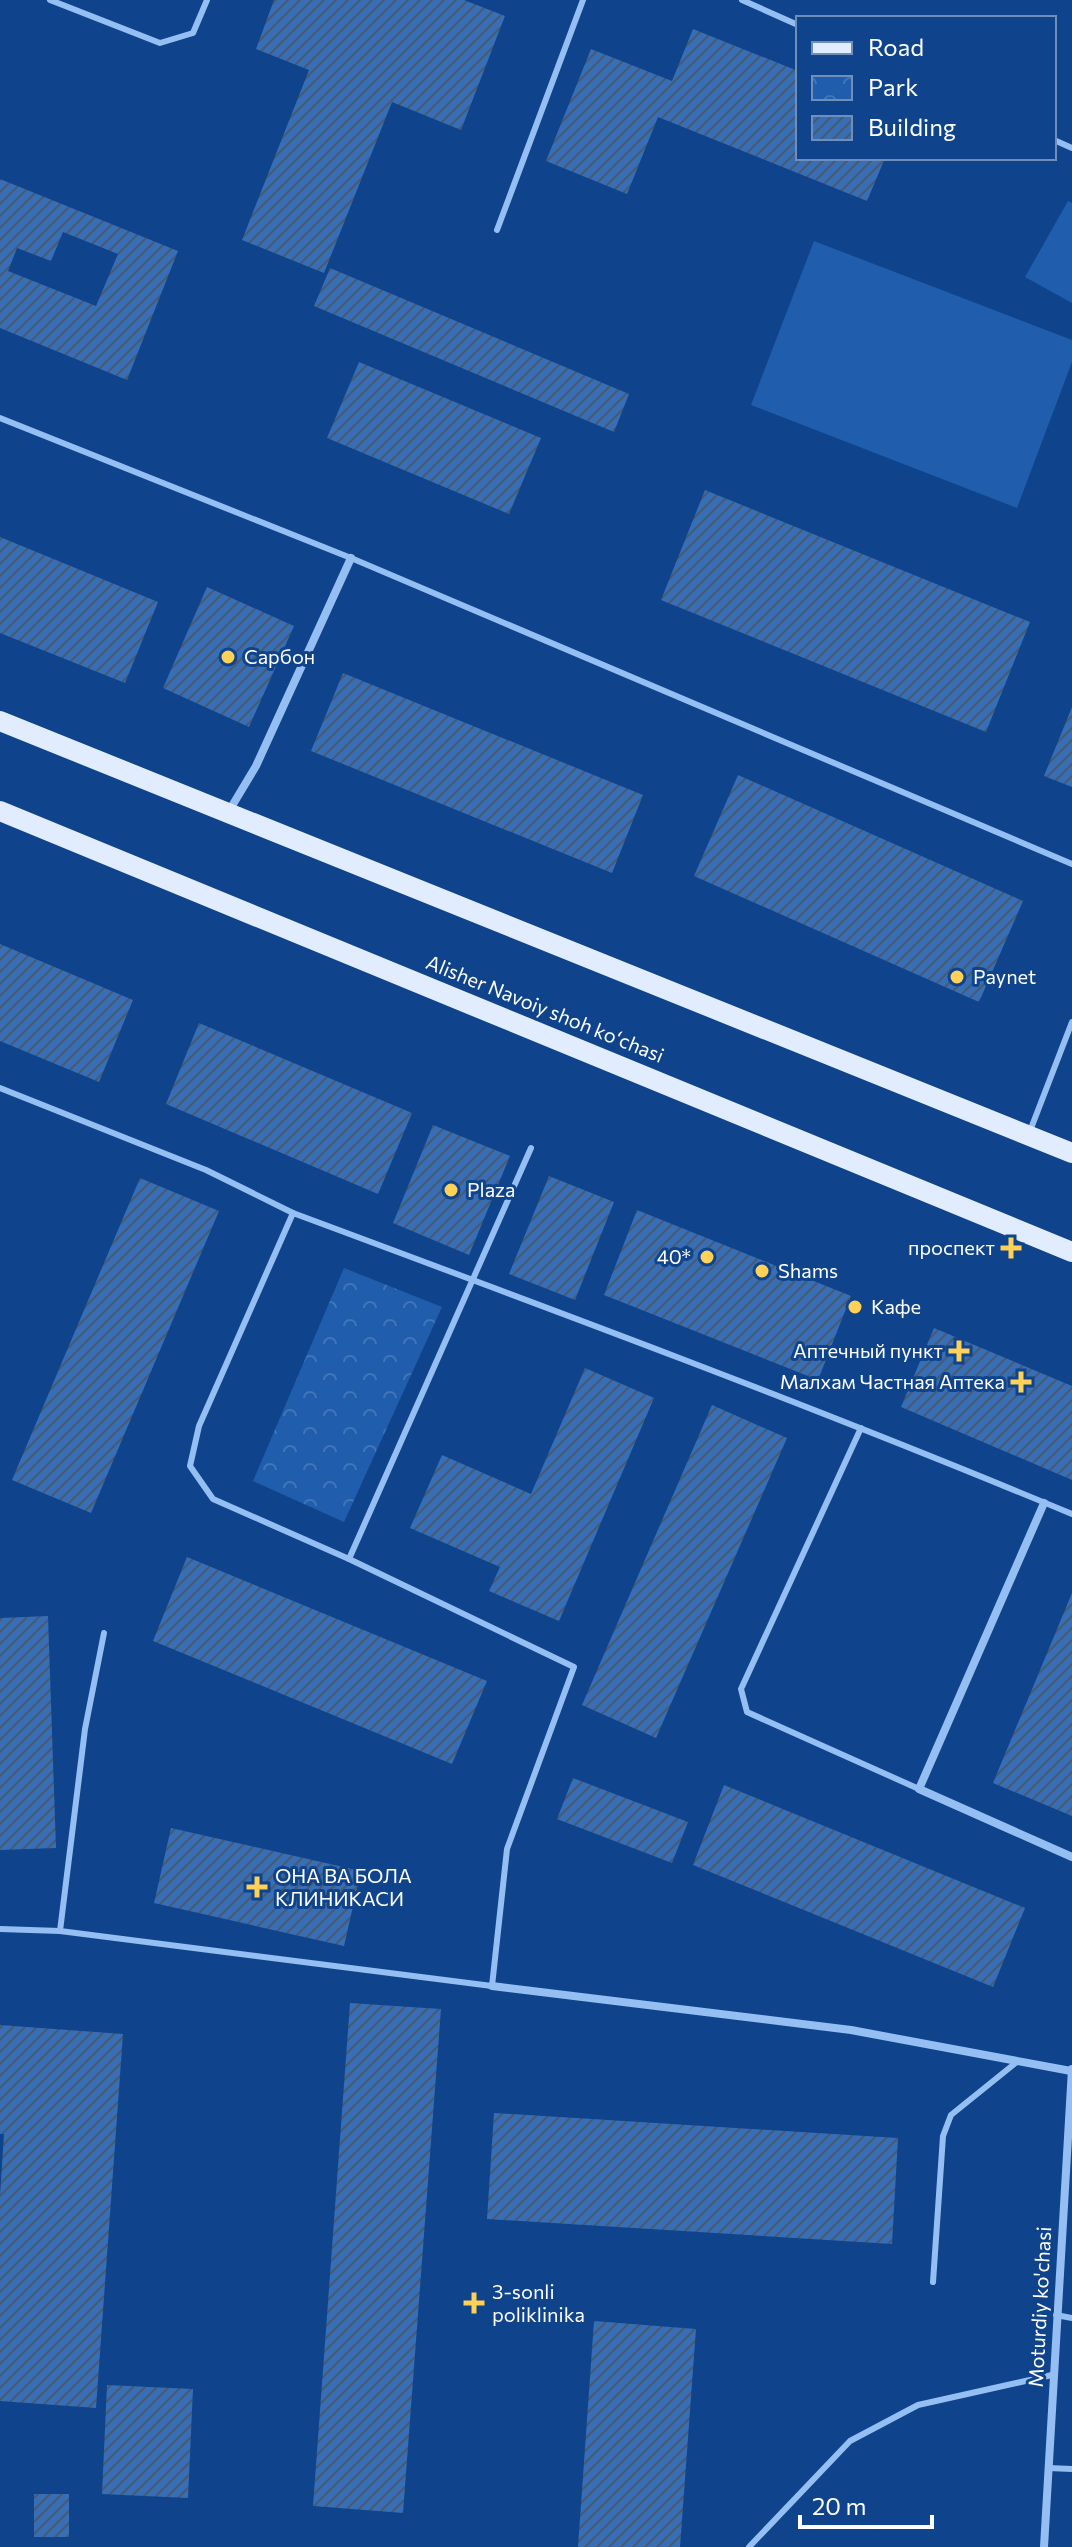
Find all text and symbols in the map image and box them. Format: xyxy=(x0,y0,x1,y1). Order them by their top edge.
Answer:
legend xyxy=(796,16,1056,160)
text: Road xyxy=(868,32,924,61)
text: Park xyxy=(868,72,918,101)
text: Building xyxy=(868,112,956,141)
place label: Сарбон xyxy=(244,644,315,668)
marker: Сарбон xyxy=(219,648,237,666)
street label: Alisher Navoiy shoh koʻchasi xyxy=(423,949,668,1067)
place label: Paynet xyxy=(973,964,1036,988)
marker: Paynet xyxy=(948,968,966,986)
place label: Plaza xyxy=(467,1177,516,1201)
marker: Plaza xyxy=(442,1181,460,1199)
place label: проспект xyxy=(908,1235,995,1259)
marker: проспект xyxy=(1002,1239,1020,1257)
place label: 40* xyxy=(657,1244,691,1268)
marker: 40* xyxy=(698,1248,716,1266)
place label: Shams xyxy=(778,1258,838,1282)
marker: Shams xyxy=(753,1262,771,1280)
place label: Кафе xyxy=(871,1294,921,1318)
marker: Кафе xyxy=(846,1298,864,1316)
place label: Аптечный пункт xyxy=(793,1338,943,1362)
marker: Аптечный пункт xyxy=(950,1342,968,1360)
place label: Малхам Частная Аптека xyxy=(780,1369,1005,1393)
marker: Малхам Частная Аптека xyxy=(1012,1373,1030,1391)
place label: ОНА ВА БОЛА КЛИНИКАСИ xyxy=(275,1863,412,1910)
marker: ОНА ВА БОЛА КЛИНИКАСИ xyxy=(246,1876,268,1898)
street label: Moturdiy ko'chasi xyxy=(1023,2226,1055,2388)
place label: 3-sonli poliklinika xyxy=(492,2279,585,2326)
marker: 3-sonli poliklinika xyxy=(463,2292,485,2314)
scale bar xyxy=(800,2479,932,2529)
text: 20 m xyxy=(812,2491,866,2520)

